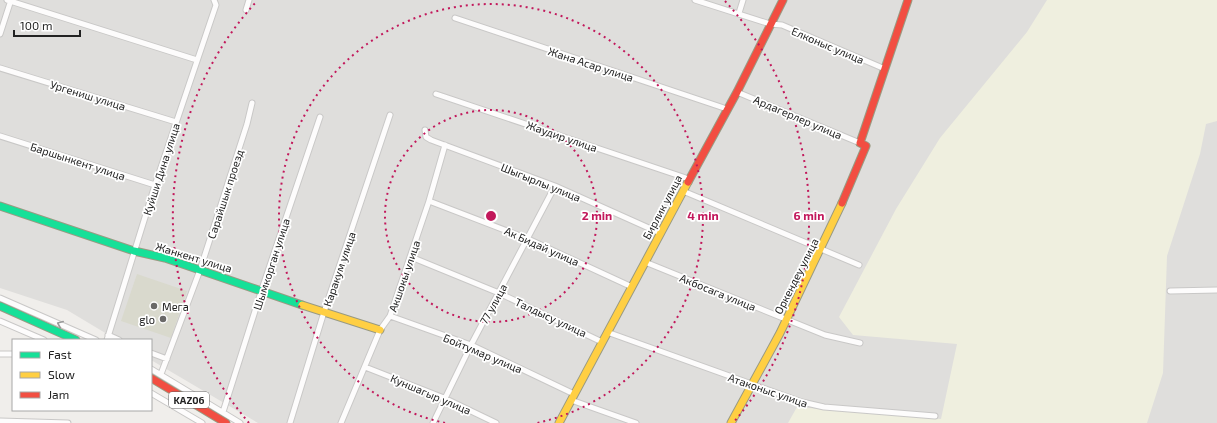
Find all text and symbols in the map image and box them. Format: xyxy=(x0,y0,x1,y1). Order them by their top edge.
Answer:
scale bar xyxy=(14,12,80,38)
text: 100 m xyxy=(20,18,52,32)
street label: Елконыс улица xyxy=(789,24,866,67)
street label: Жана Асар улица xyxy=(546,44,635,85)
street label: Ургениш улица xyxy=(48,77,127,114)
street label: Ардагерлер улица xyxy=(751,92,844,142)
street label: Жаудир улица xyxy=(525,118,599,155)
street label: Куйши Дина улица xyxy=(140,121,183,217)
street label: Баршынкент улица xyxy=(29,140,127,183)
street label: Сарайшык проезд xyxy=(204,147,246,240)
street label: Шыгырлы улица xyxy=(499,160,583,205)
street label: Бирлик улица xyxy=(640,173,685,242)
text: 2 min xyxy=(582,208,612,222)
text: 4 min xyxy=(687,208,719,222)
text: 6 min xyxy=(794,208,824,222)
centre of rings xyxy=(484,209,498,223)
street label: Шымкорган улица xyxy=(250,217,293,312)
street label: Ак Бидай улица xyxy=(502,224,581,269)
street label: Каракум улица xyxy=(320,230,359,308)
street label: Оркендеу улица xyxy=(771,236,822,317)
street label: Акшокы улица xyxy=(386,238,423,314)
street label: Жанкент улица xyxy=(154,239,234,276)
street label: Акбосага улица xyxy=(678,271,758,314)
street label: 77 улица xyxy=(477,281,510,327)
street label: Талдысу улица xyxy=(513,295,589,340)
place label: Мега xyxy=(162,300,189,313)
marker: Мега xyxy=(149,301,159,311)
place label: glo xyxy=(139,313,155,326)
marker: glo xyxy=(158,314,168,324)
one-way arrow xyxy=(57,321,65,329)
street label: Бойтумар улица xyxy=(441,331,524,376)
legend xyxy=(12,339,152,411)
text: Fast xyxy=(48,347,72,361)
text: Slow xyxy=(48,367,75,381)
street label: Атаконыс улица xyxy=(726,370,810,411)
street label: Куншагыр улица xyxy=(388,371,473,418)
text: Jam xyxy=(48,387,69,401)
road number: KАZ06 xyxy=(169,392,209,408)

